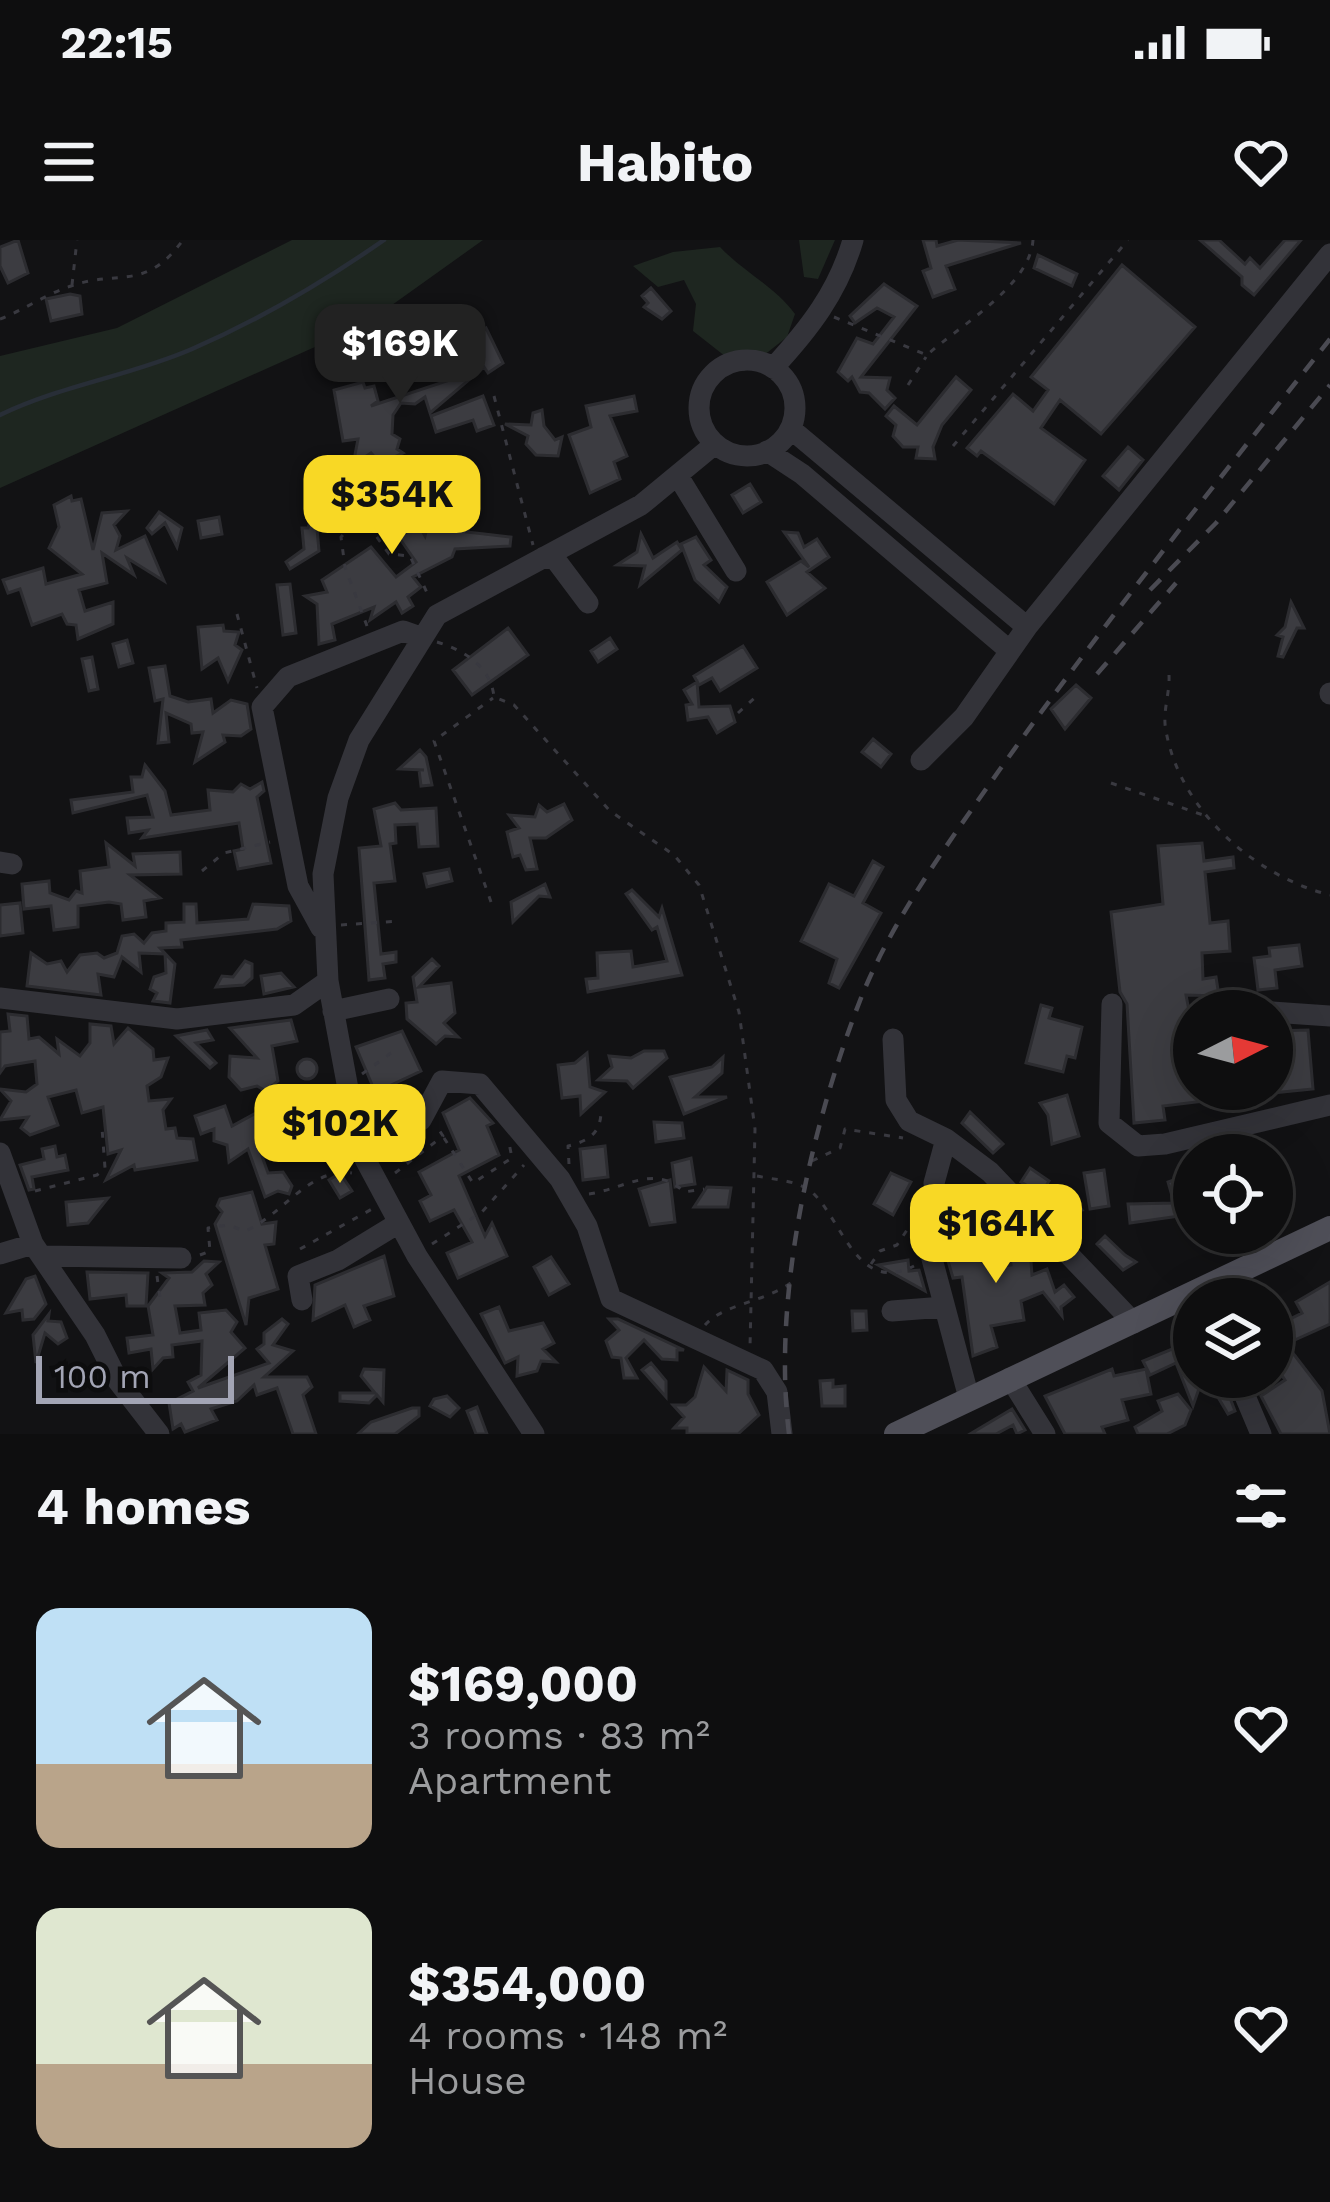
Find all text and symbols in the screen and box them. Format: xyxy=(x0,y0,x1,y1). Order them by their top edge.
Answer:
text: 22:15 xyxy=(60,16,173,69)
icon: menu xyxy=(36,129,102,195)
icon: heart xyxy=(1228,129,1294,195)
text: Habito xyxy=(577,131,753,194)
pin: $169K xyxy=(316,304,484,406)
text: $169K xyxy=(342,320,458,365)
pin: $354K xyxy=(308,455,476,557)
text: $354K xyxy=(330,471,454,516)
north arrow xyxy=(1173,990,1293,1110)
map controls xyxy=(1173,990,1293,1398)
pin: $102K xyxy=(256,1084,424,1186)
text: $102K xyxy=(281,1100,399,1145)
button: locate xyxy=(1173,1134,1293,1254)
pin: $164K xyxy=(912,1184,1080,1286)
text: $164K xyxy=(937,1200,1055,1245)
button: layers xyxy=(1173,1278,1293,1398)
scale bar xyxy=(36,1350,234,1403)
text: 100 m xyxy=(54,1357,151,1396)
icon: filters xyxy=(1228,1473,1294,1539)
text: 4 homes xyxy=(36,1477,250,1536)
text: $169,000 xyxy=(408,1654,638,1713)
icon: home xyxy=(132,1656,276,1800)
icon: heart xyxy=(1228,1695,1294,1761)
text: 3 rooms · 83 m² xyxy=(408,1713,710,1758)
text: Apartment xyxy=(408,1758,611,1803)
text: $354,000 xyxy=(408,1954,646,2013)
icon: home xyxy=(132,1956,276,2100)
icon: heart xyxy=(1228,1995,1294,2061)
text: 4 rooms · 148 m² xyxy=(408,2013,727,2058)
text: House xyxy=(408,2058,527,2103)

